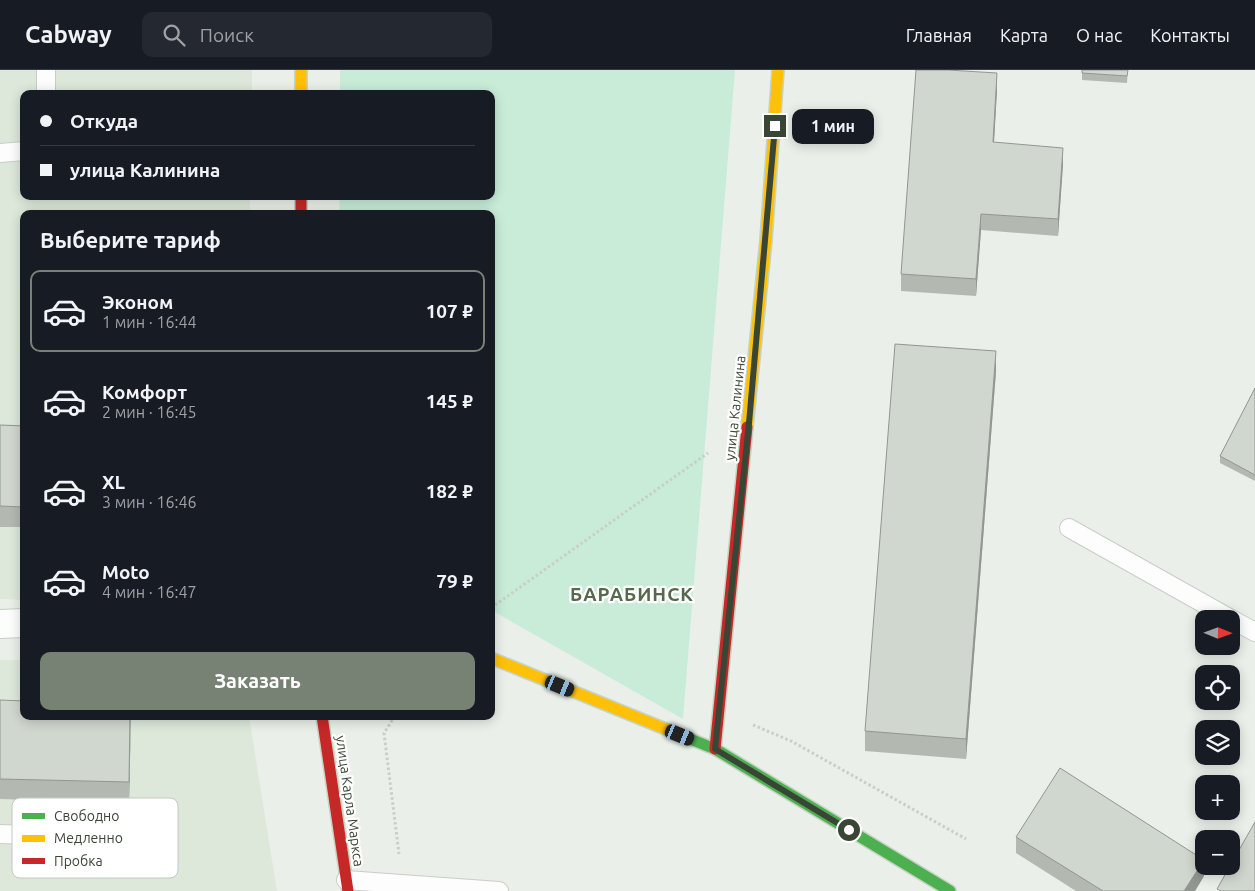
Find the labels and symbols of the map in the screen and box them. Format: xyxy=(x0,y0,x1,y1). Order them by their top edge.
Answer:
callout: 1 мин xyxy=(792,108,875,144)
route end xyxy=(764,115,786,137)
street label: улица Калинина xyxy=(722,355,748,461)
district label: БАРАБИНСК xyxy=(570,583,694,605)
north arrow xyxy=(1195,610,1240,655)
car xyxy=(543,673,576,699)
car xyxy=(663,722,696,748)
street label: улица Карла Маркса xyxy=(333,734,367,868)
legend xyxy=(12,798,178,878)
text: Свободно xyxy=(54,808,119,824)
route start xyxy=(838,819,860,841)
text: Медленно xyxy=(54,830,123,846)
text: Пробка xyxy=(54,853,103,869)

